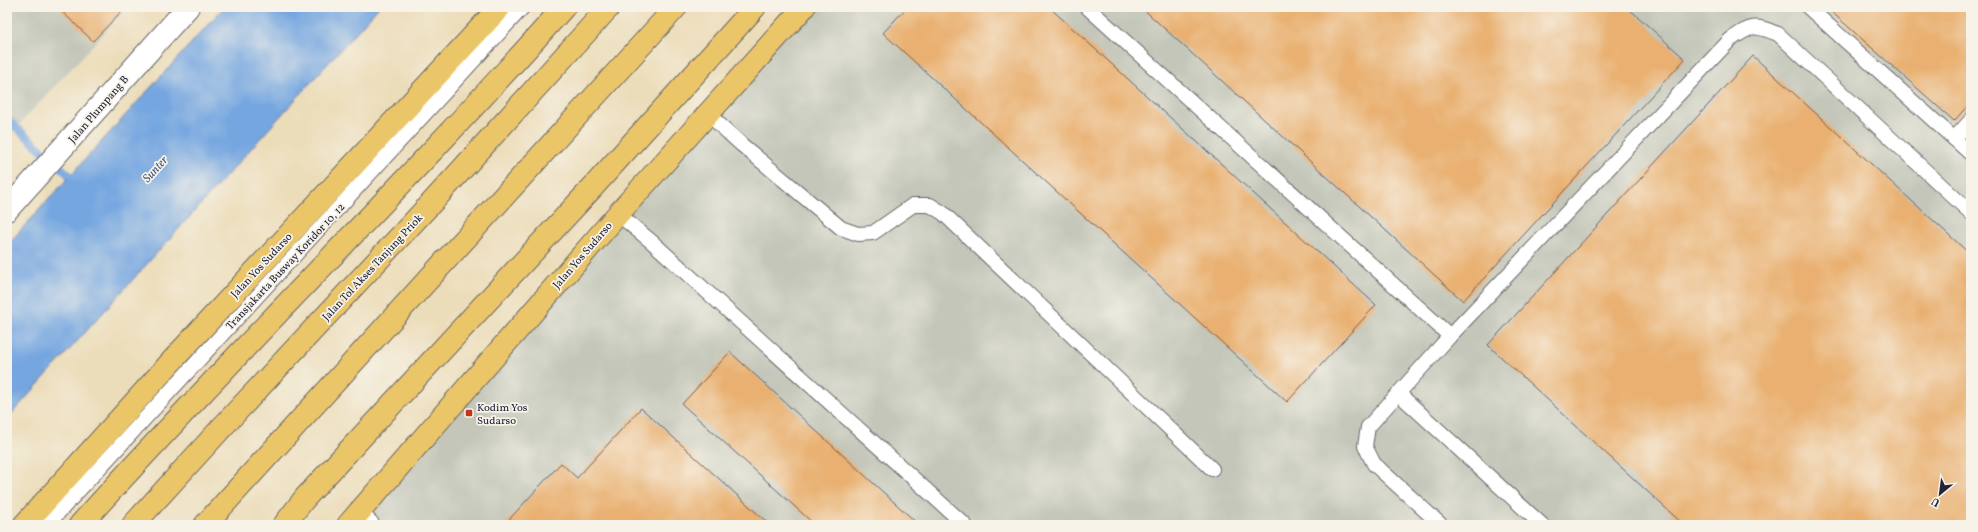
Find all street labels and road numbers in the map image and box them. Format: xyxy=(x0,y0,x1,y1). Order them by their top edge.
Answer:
street label: Jalan Plumpang B xyxy=(65,73,133,147)
street label: Transjakarta Busway Koridor 10, 12 xyxy=(223,200,349,334)
street label: Jalan Tol Akses Tanjung Priok xyxy=(320,211,427,325)
street label: Jalan Yos Sudarso xyxy=(550,219,616,293)
street label: Jalan Yos Sudarso xyxy=(228,230,296,302)

